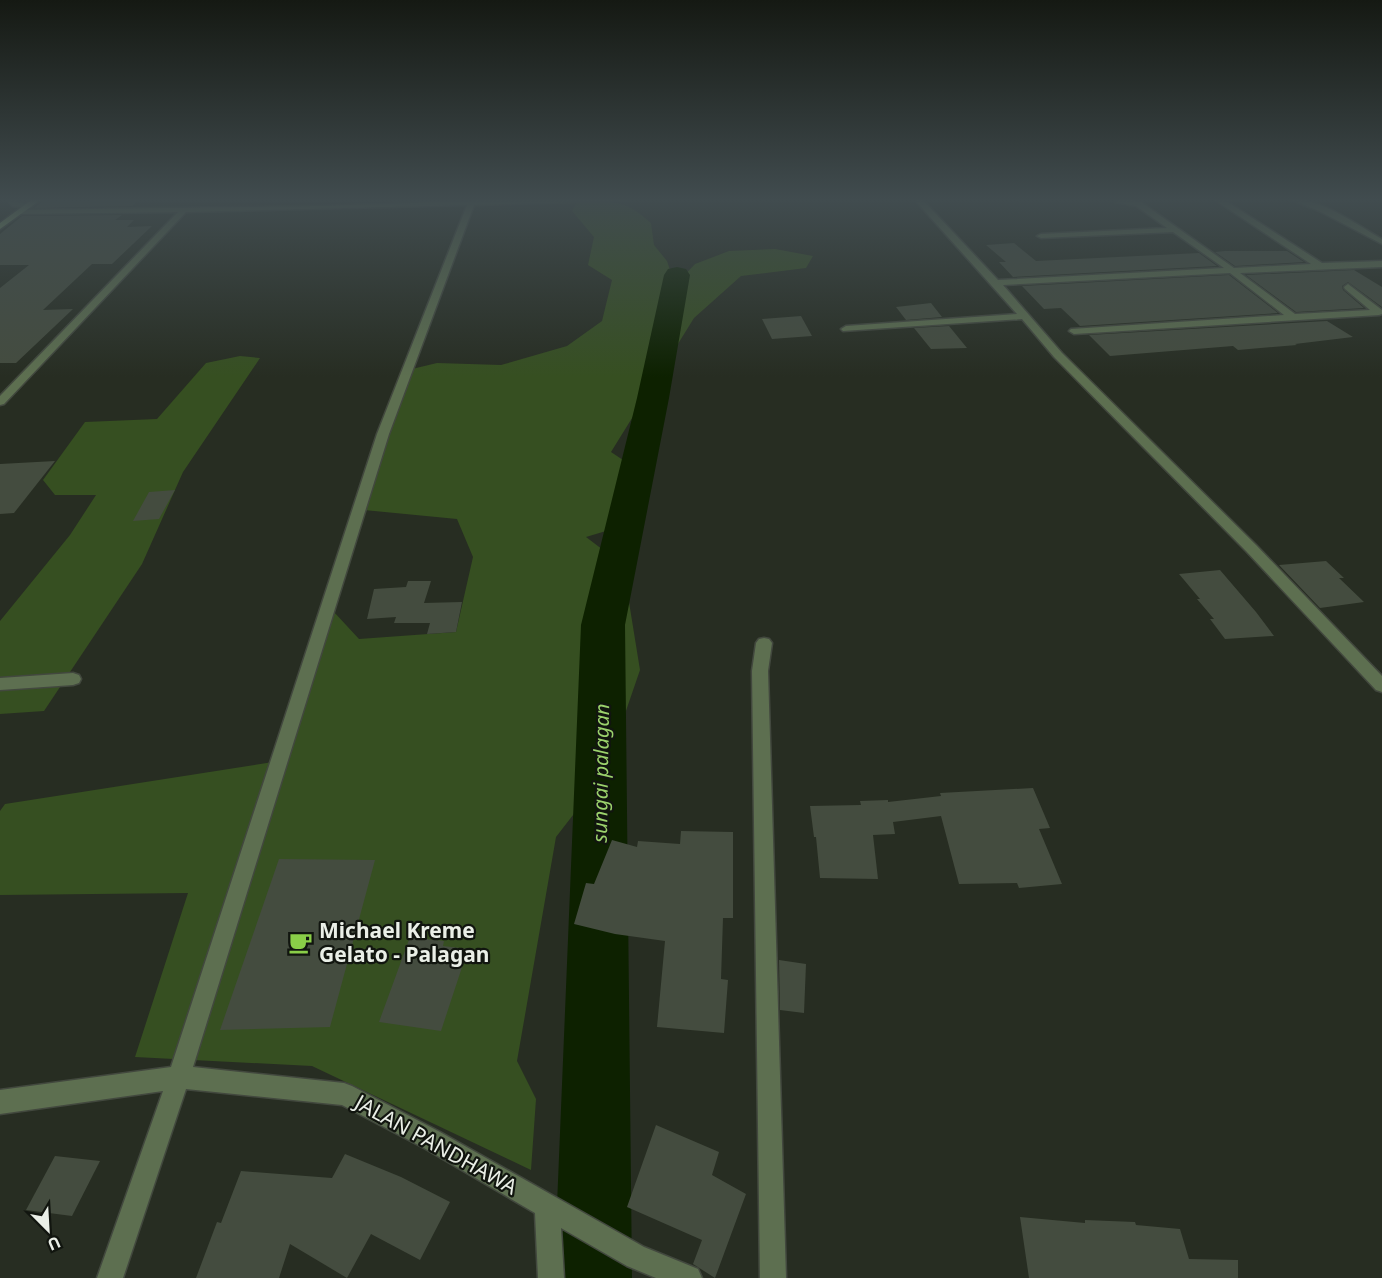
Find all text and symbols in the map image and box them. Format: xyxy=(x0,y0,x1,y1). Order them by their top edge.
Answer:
water label: sungai palagan xyxy=(586,703,615,843)
place label: Michael Kreme Gelato - Palagan xyxy=(319,916,489,968)
cafe icon: Michael Kreme Gelato - Palagan xyxy=(288,930,314,956)
street label: JALAN PANDHAWA xyxy=(349,1087,523,1201)
north arrow xyxy=(18,1200,78,1260)
text: U xyxy=(44,1231,64,1256)

